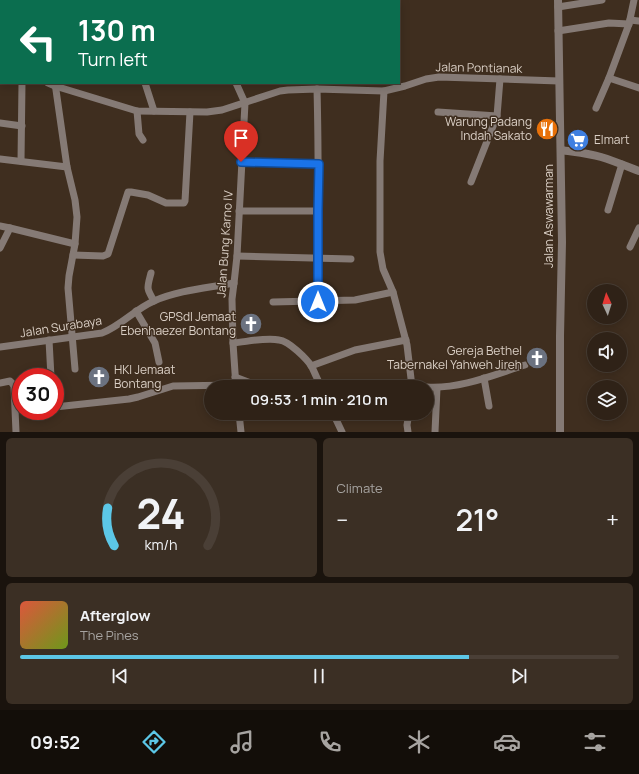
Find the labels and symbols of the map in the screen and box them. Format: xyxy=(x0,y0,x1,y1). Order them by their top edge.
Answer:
street label: Jalan Pontianak xyxy=(436,58,524,77)
place label: Warung Padang Indah Sakato xyxy=(445,113,532,144)
restaurant icon: Warung Padang Indah Sakato xyxy=(534,116,560,142)
pin xyxy=(224,121,258,162)
supermarket icon: Elmart xyxy=(565,127,591,153)
place label: Elmart xyxy=(594,131,630,148)
street label: Jalan Aswawarman xyxy=(540,164,557,268)
street label: Jalan Bung Karno IV xyxy=(212,189,237,298)
position arrow xyxy=(297,281,339,323)
north arrow xyxy=(587,284,627,324)
place label: GPSdI Jemaat Ebenhaezer Bontang xyxy=(120,308,236,339)
church icon: GPSdI Jemaat Ebenhaezer Bontang xyxy=(238,311,264,337)
street label: Jalan Surabaya xyxy=(19,312,103,341)
place label: Gereja Bethel Tabernakel Yahweh Jireh xyxy=(387,342,522,373)
church icon: Gereja Bethel Tabernakel Yahweh Jireh xyxy=(524,345,550,371)
place label: HKI Jemaat Bontang xyxy=(114,361,175,392)
church icon: HKI Jemaat Bontang xyxy=(86,364,112,390)
speed limit sign: 30 xyxy=(12,368,64,420)

